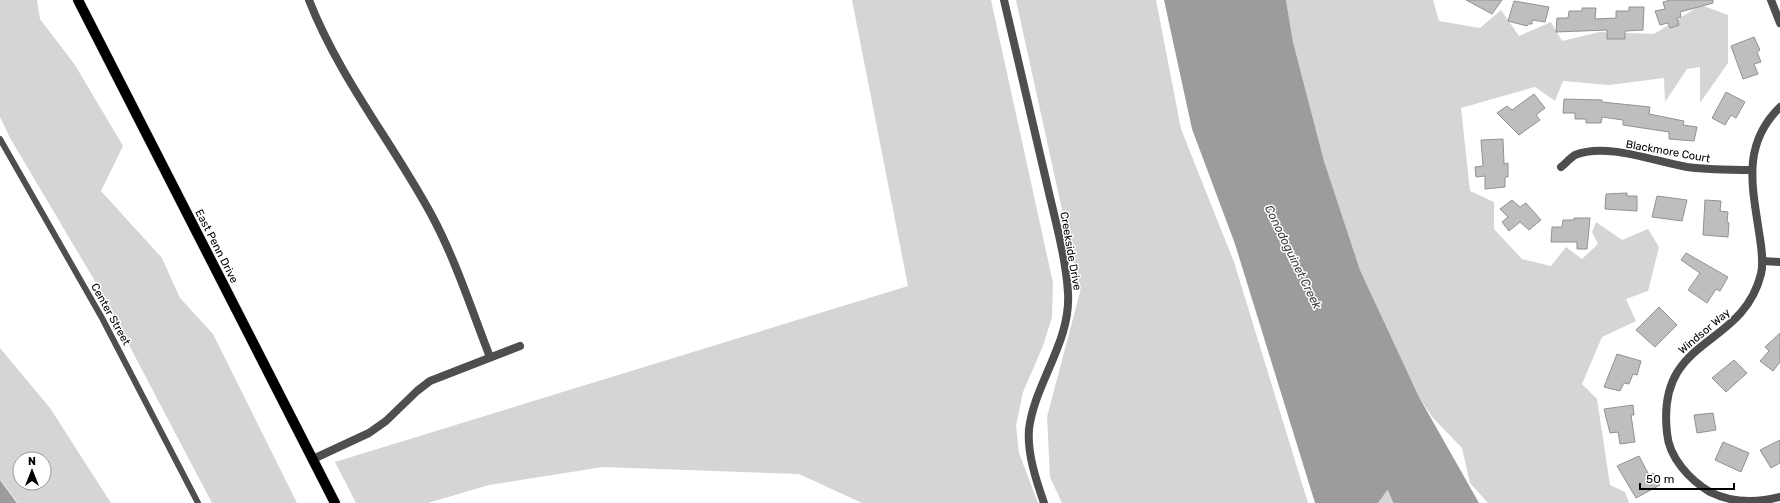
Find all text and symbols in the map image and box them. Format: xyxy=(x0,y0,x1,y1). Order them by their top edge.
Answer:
street label: Blackmore Court xyxy=(1625,138,1712,165)
water label: Conodoguinet Creek xyxy=(1262,203,1325,312)
street label: East Penn Drive xyxy=(192,207,241,285)
street label: Creekside Drive xyxy=(1057,211,1084,291)
street label: Center Street xyxy=(88,281,133,348)
street label: Windsor Way xyxy=(1676,306,1733,357)
north arrow xyxy=(12,451,52,491)
text: N xyxy=(28,455,36,468)
scale bar xyxy=(1640,465,1734,491)
text: 50 m xyxy=(1646,472,1674,486)

